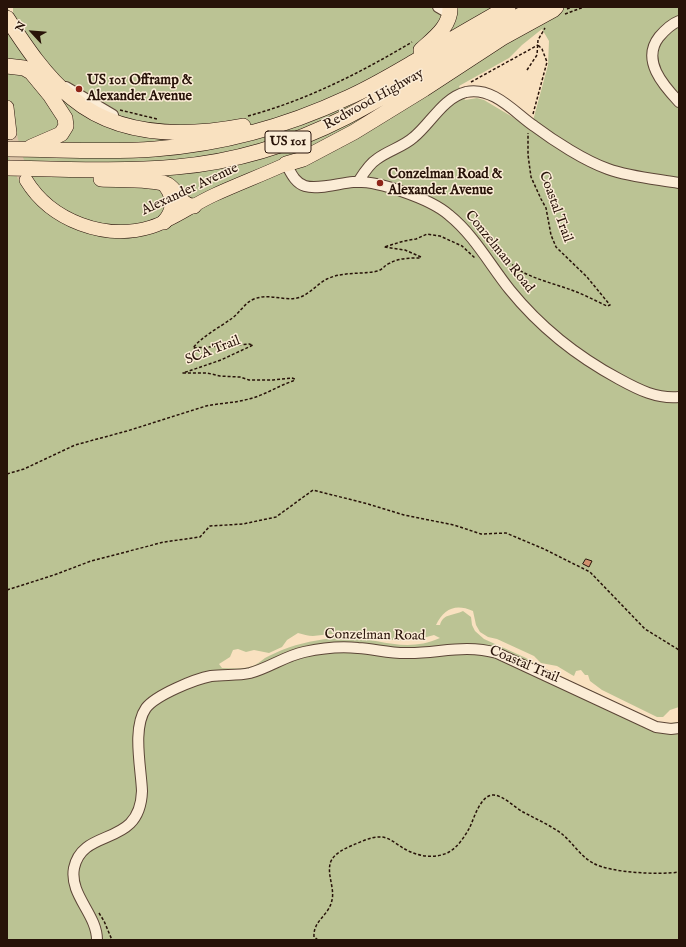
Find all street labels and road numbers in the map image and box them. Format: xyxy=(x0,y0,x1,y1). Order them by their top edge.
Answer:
street label: Redwood Highway xyxy=(321,66,427,134)
road number: US 101 xyxy=(265,131,311,153)
street label: Alexander Avenue xyxy=(139,160,241,220)
street label: Coastal Trail xyxy=(534,169,576,245)
street label: Conzelman Road xyxy=(461,208,537,296)
street label: SCA Trail xyxy=(183,333,243,369)
street label: Conzelman Road xyxy=(324,627,426,645)
street label: Coastal Trail xyxy=(487,643,561,687)

